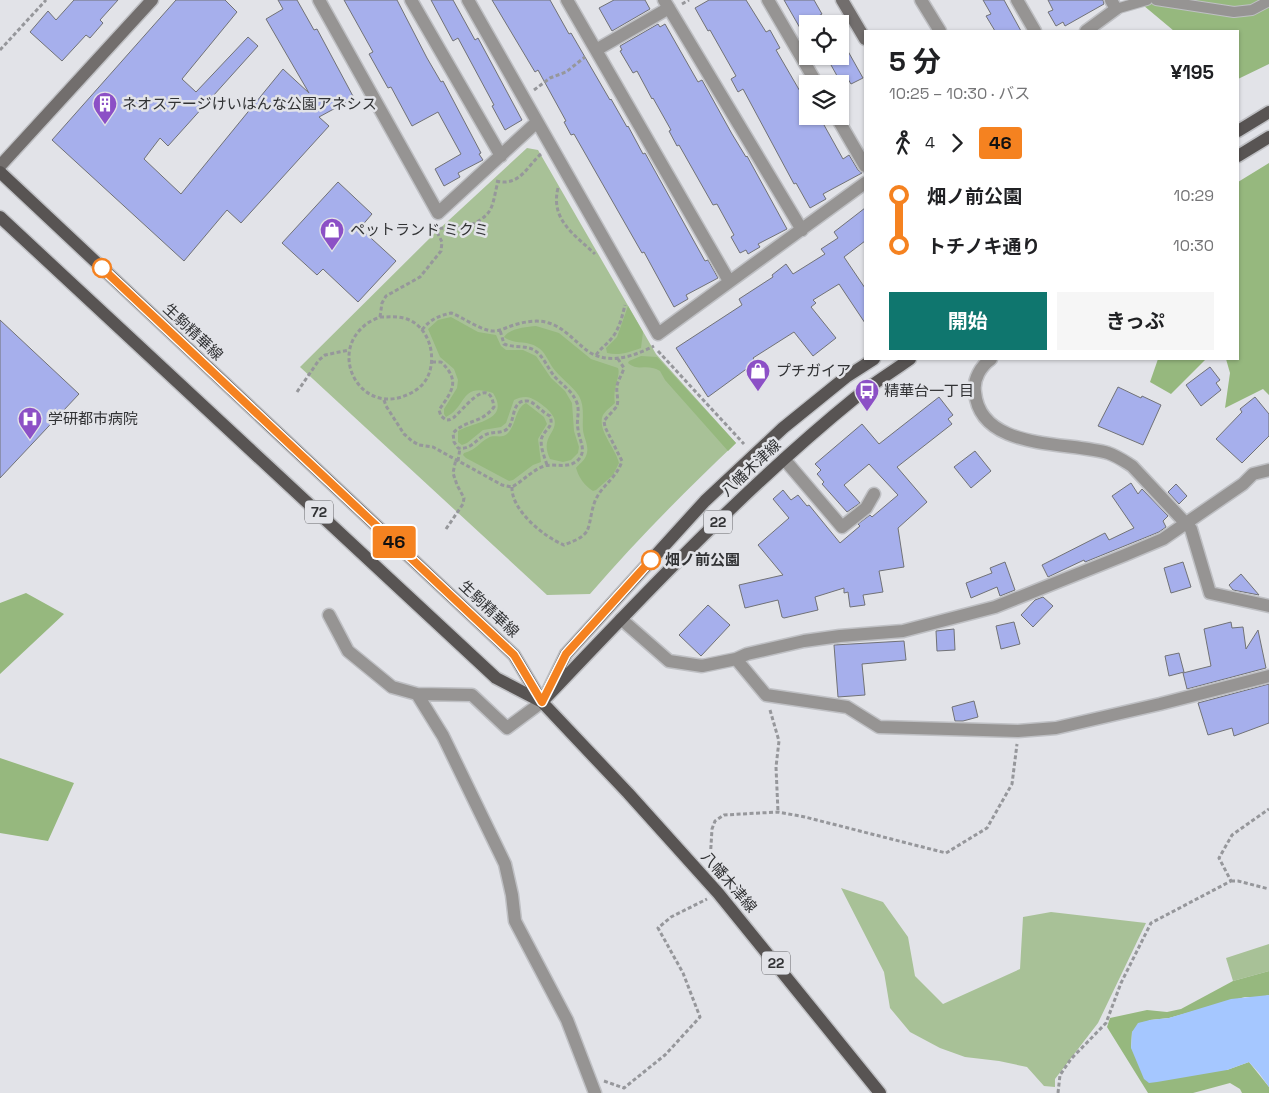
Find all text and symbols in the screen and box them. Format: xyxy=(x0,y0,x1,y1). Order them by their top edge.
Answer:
map controls xyxy=(799,15,849,125)
button: locate xyxy=(799,15,849,65)
text: 5 分 xyxy=(889,43,941,79)
text: ¥195 xyxy=(1170,60,1214,85)
button: layers xyxy=(799,75,849,125)
text: 10:25 – 10:30 · バス xyxy=(889,83,1030,104)
building icon: ネオステージけいはんな公園アネシス xyxy=(92,91,118,125)
place label: ネオステージけいはんな公園アネシス xyxy=(122,94,377,113)
icon: walk xyxy=(889,129,917,157)
icon: forward xyxy=(943,129,971,157)
text: 46 xyxy=(989,131,1012,154)
text: 4 xyxy=(925,132,935,153)
text: 畑ノ前公園 xyxy=(927,184,1022,209)
text: 10:29 xyxy=(1174,185,1214,206)
shop icon: ペットランド ミクミ xyxy=(319,217,345,251)
place label: ペットランド ミクミ xyxy=(350,220,489,239)
text: トチノキ通り xyxy=(927,234,1040,259)
text: 10:30 xyxy=(1173,235,1214,256)
unlabelled marker xyxy=(92,258,112,278)
button: 開始 xyxy=(889,292,1047,350)
button: きっぷ xyxy=(1057,292,1214,350)
street label: 生駒精華線 xyxy=(159,299,227,364)
shop icon: プチガイア xyxy=(745,358,771,392)
place label: プチガイア xyxy=(776,361,851,380)
bus stop icon: 精華台一丁目 xyxy=(854,378,880,412)
place label: 精華台一丁目 xyxy=(884,381,974,400)
hospital icon: 学研都市病院 xyxy=(17,406,43,440)
place label: 学研都市病院 xyxy=(48,409,138,428)
street label: 八幡木津線 xyxy=(717,435,785,500)
road number: 72 xyxy=(305,501,333,524)
road number: 22 xyxy=(704,511,732,534)
line badge: 46 xyxy=(372,526,416,558)
text: 46 xyxy=(383,530,405,553)
marker: 畑ノ前公園 xyxy=(641,550,661,570)
place label: 畑ノ前公園 xyxy=(665,550,740,569)
street label: 生駒精華線 xyxy=(455,576,523,641)
street label: 八幡木津線 xyxy=(698,847,761,916)
road number: 22 xyxy=(762,951,790,974)

